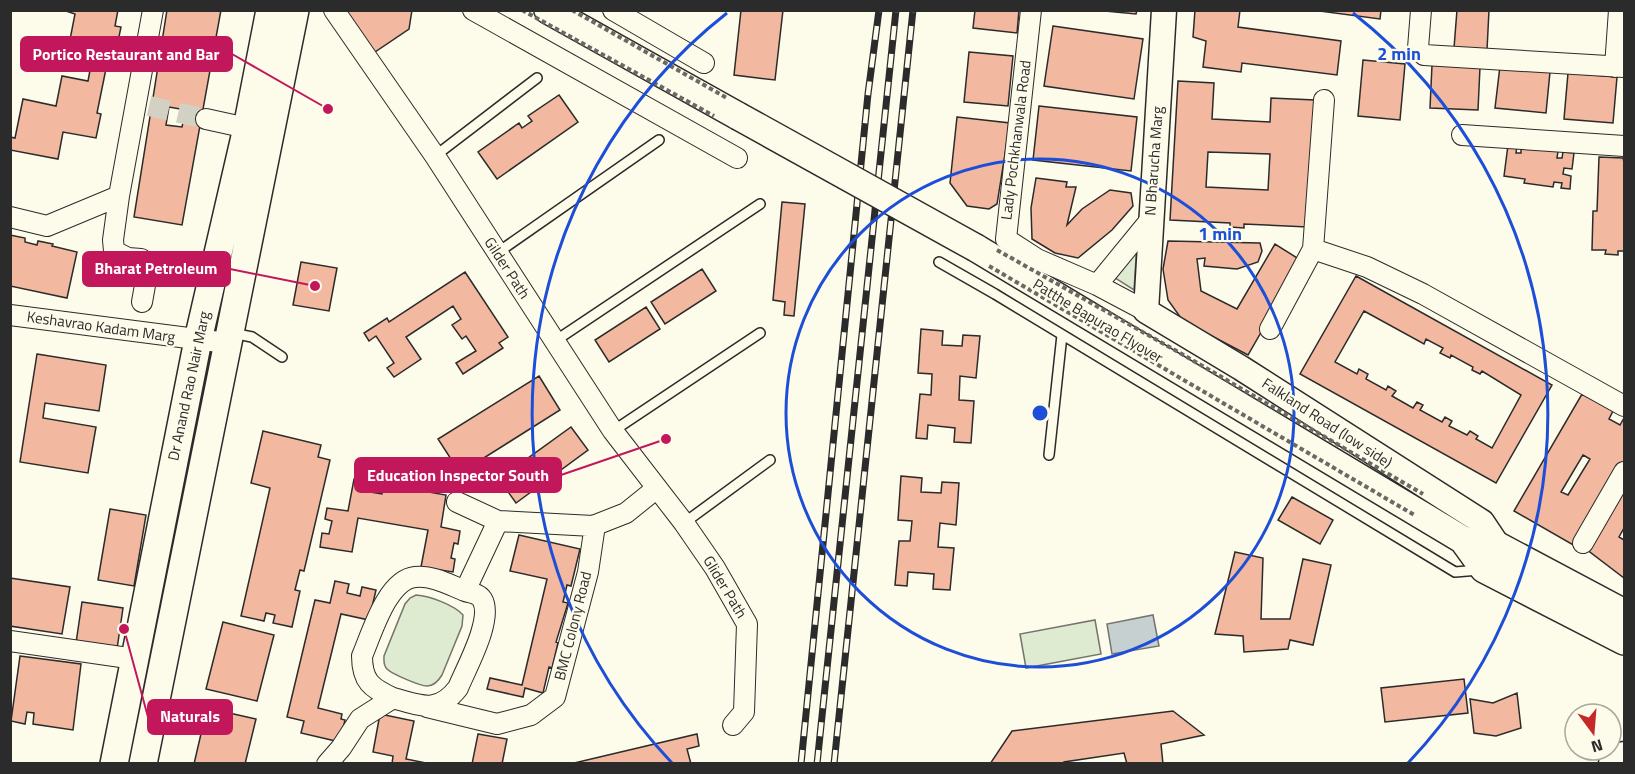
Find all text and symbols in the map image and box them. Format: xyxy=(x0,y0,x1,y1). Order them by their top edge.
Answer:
callout: Portico Restaurant and Bar xyxy=(21,37,232,71)
text: 2 min xyxy=(1377,40,1421,67)
text: Portico Restaurant and Bar xyxy=(33,42,219,66)
street label: Lady Pochkhanwala Road xyxy=(994,59,1037,221)
street label: N Bharucha Marg xyxy=(1138,105,1169,217)
text: 1 min xyxy=(1198,220,1242,247)
street label: Gilder Path xyxy=(479,232,536,303)
callout: Bharat Petroleum xyxy=(83,252,230,286)
text: Bharat Petroleum xyxy=(95,256,217,280)
street label: Patthe Bapurao Flyover xyxy=(1029,272,1168,369)
street label: Keshavrao Kadam Marg xyxy=(25,305,177,348)
street label: Dr Anand Rao Nair Marg xyxy=(161,309,216,463)
street label: Falkland Road (low side) xyxy=(1258,372,1397,473)
centre of rings xyxy=(1030,403,1050,423)
callout: Education Inspector South xyxy=(355,458,561,492)
text: Education Inspector South xyxy=(367,463,549,487)
street label: Glider Path xyxy=(698,551,753,623)
street label: BMC Colony Road xyxy=(548,569,597,683)
callout: Naturals xyxy=(148,700,232,734)
north arrow xyxy=(1563,702,1623,762)
text: Naturals xyxy=(160,704,220,728)
text: N xyxy=(1588,733,1606,759)

